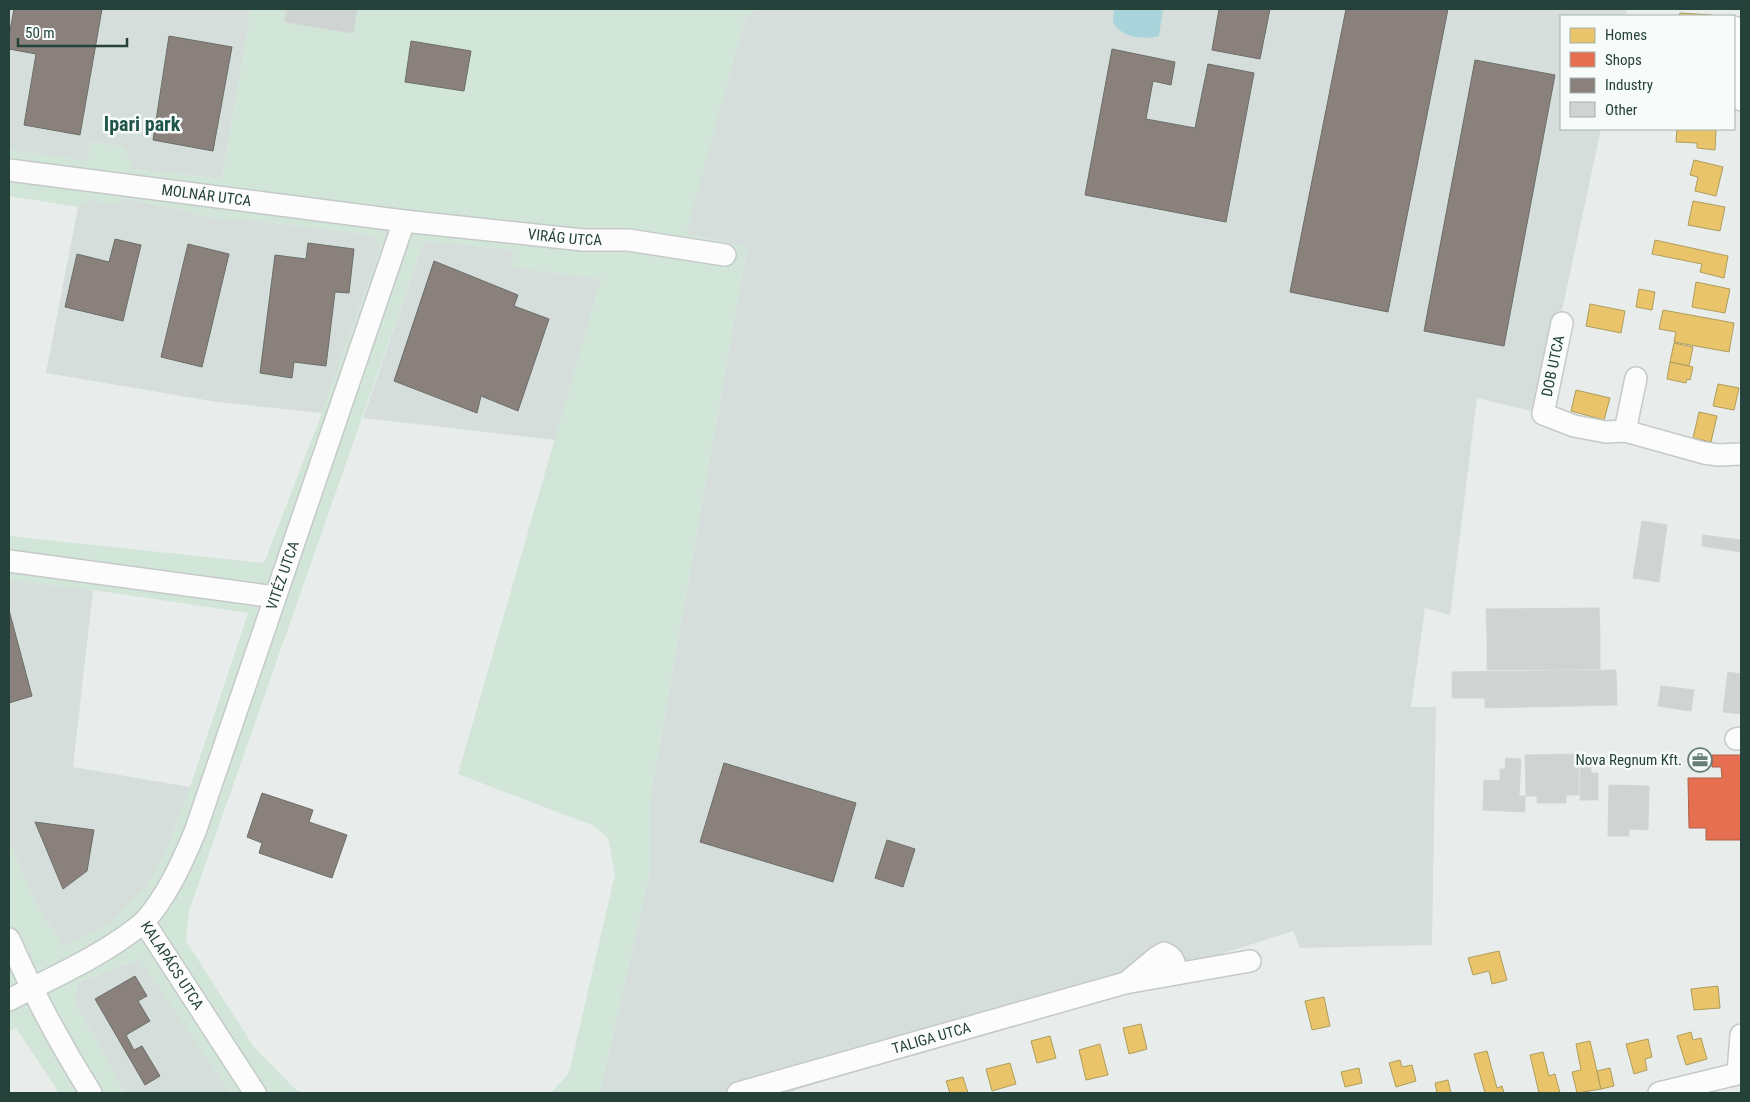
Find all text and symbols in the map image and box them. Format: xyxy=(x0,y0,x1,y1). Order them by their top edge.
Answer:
scale bar xyxy=(18,15,126,47)
legend xyxy=(1560,15,1735,130)
text: 50 m xyxy=(25,24,55,42)
text: Homes xyxy=(1605,26,1647,44)
text: Shops xyxy=(1605,51,1642,69)
text: Industry xyxy=(1605,76,1653,94)
text: Other xyxy=(1605,101,1638,119)
district label: Ipari park xyxy=(104,112,181,136)
street label: MOLNÁR UTCA xyxy=(160,181,253,210)
street label: VIRÁG UTCA xyxy=(527,225,602,249)
street label: DOB UTCA xyxy=(1538,333,1568,398)
street label: VITÉZ UTCA xyxy=(263,538,303,612)
office icon: Nova Regnum Kft. xyxy=(1687,747,1713,773)
place label: Nova Regnum Kft. xyxy=(1575,751,1682,769)
street label: KALAPÁCS UTCA xyxy=(137,918,208,1013)
street label: TALIGA UTCA xyxy=(890,1018,973,1058)

